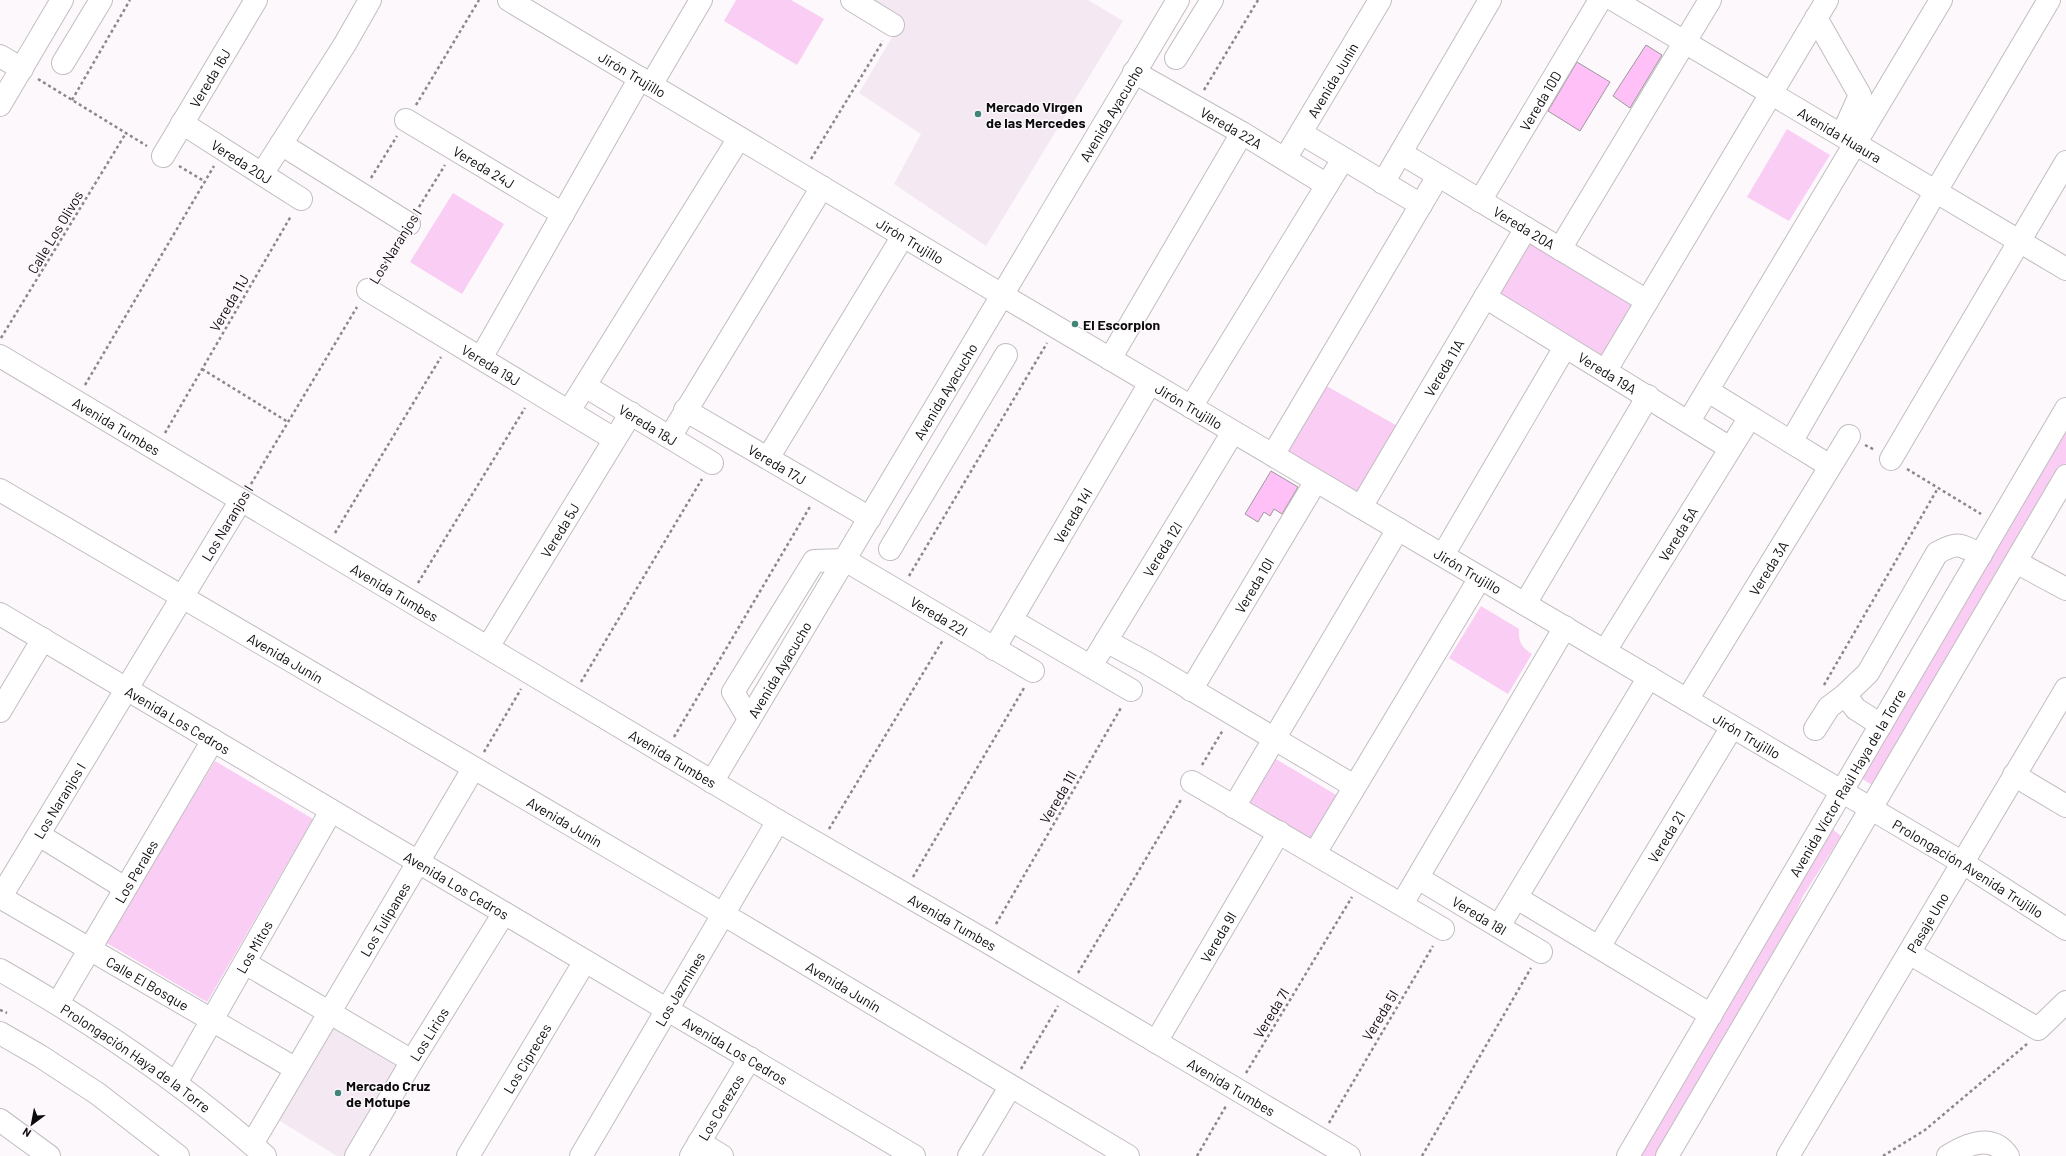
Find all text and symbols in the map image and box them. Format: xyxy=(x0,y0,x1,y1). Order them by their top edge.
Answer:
street label: Avenida Junín xyxy=(1303,39,1361,121)
street label: Vereda 16J xyxy=(186,45,234,110)
street label: Jirón Trujillo xyxy=(596,47,669,101)
street label: Avenida Ayacucho xyxy=(1075,61,1146,164)
street label: Vereda 10D xyxy=(1516,68,1564,134)
place label: Mercado Virgen de las Mercedes xyxy=(986,98,1085,131)
street label: Vereda 22A xyxy=(1197,103,1266,152)
street label: Avenida Huaura xyxy=(1795,103,1885,166)
marker: Mercado Virgen de las Mercedes xyxy=(973,109,983,119)
street label: Vereda 20J xyxy=(208,136,275,187)
street label: Vereda 24J xyxy=(450,142,518,192)
street label: Calle Los Olivos xyxy=(24,187,87,277)
street label: Vereda 20A xyxy=(1490,202,1559,253)
street label: Los Naranjos I xyxy=(365,205,425,287)
street label: Jirón Trujillo xyxy=(874,214,947,267)
street label: Vereda 11J xyxy=(206,271,252,335)
place label: El Escorpion xyxy=(1083,316,1160,333)
marker: El Escorpion xyxy=(1070,319,1080,329)
street label: Vereda 11A xyxy=(1420,335,1467,399)
street label: Vereda 19J xyxy=(459,340,524,389)
street label: Avenida Ayacucho xyxy=(910,340,980,443)
street label: Vereda 19A xyxy=(1575,348,1641,397)
street label: Jirón Trujillo xyxy=(1152,379,1226,432)
street label: Avenida Tumbes xyxy=(70,393,164,459)
street label: Vereda 18J xyxy=(616,400,681,449)
street label: Vereda 17J xyxy=(745,440,810,488)
street label: Los Naranjos I xyxy=(198,482,256,564)
street label: Vereda 14I xyxy=(1050,485,1095,546)
street label: Vereda 5J xyxy=(536,500,582,560)
street label: Vereda 5A xyxy=(1654,503,1701,564)
street label: Vereda 12I xyxy=(1139,518,1185,579)
street label: Vereda 3A xyxy=(1745,537,1791,598)
street label: Jirón Trujillo xyxy=(1431,544,1505,597)
street label: Vereda 10I xyxy=(1231,554,1277,616)
street label: Avenida Tumbes xyxy=(348,559,442,625)
street label: Vereda 22I xyxy=(908,592,971,639)
street label: Avenida Ayacucho xyxy=(744,618,814,721)
street label: Avenida Junín xyxy=(245,629,326,686)
street label: Avenida Los Cedros xyxy=(123,682,234,757)
street label: Avenida Víctor Raúl Haya de la Torre xyxy=(1785,685,1909,879)
street label: Jirón Trujillo xyxy=(1710,709,1784,762)
street label: Avenida Tumbes xyxy=(626,726,720,791)
street label: Los Naranjos I xyxy=(30,759,89,842)
street label: Vereda 11I xyxy=(1036,767,1080,827)
street label: Avenida Junín xyxy=(524,793,606,850)
street label: Vereda 21 xyxy=(1644,808,1688,866)
street label: Prolongación Avenida Trujillo xyxy=(1890,815,2047,921)
street label: Los Perales xyxy=(111,836,161,906)
street label: Avenida Los Cedros xyxy=(401,847,512,923)
street label: Los Tulipanes xyxy=(356,879,413,959)
street label: Pasaje Uno xyxy=(1903,889,1952,955)
street label: Avenida Tumbes xyxy=(906,890,1000,954)
street label: Vereda 18I xyxy=(1449,892,1510,938)
street label: Vereda 9I xyxy=(1196,908,1239,965)
street label: Los Mitos xyxy=(232,917,276,976)
street label: Los Jazmines xyxy=(651,948,708,1029)
street label: Calle El Bosque xyxy=(103,952,192,1014)
street label: Avenida Junín xyxy=(803,957,884,1015)
street label: Vereda 7I xyxy=(1249,985,1293,1041)
street label: Vereda 5I xyxy=(1358,987,1402,1043)
street label: Prolongación Haya de la Torre xyxy=(58,1000,214,1116)
street label: Los Lirios xyxy=(406,1004,452,1064)
street label: Avenida Los Cedros xyxy=(680,1012,791,1088)
street label: Los Cipreces xyxy=(499,1020,554,1096)
street label: Avenida Tumbes xyxy=(1185,1054,1279,1119)
street label: Los Cerezos xyxy=(694,1071,747,1143)
place label: Mercado Cruz de Motupe xyxy=(346,1077,431,1110)
marker: Mercado Cruz de Motupe xyxy=(333,1088,343,1098)
north arrow xyxy=(12,1104,52,1144)
text: N xyxy=(20,1125,33,1140)

